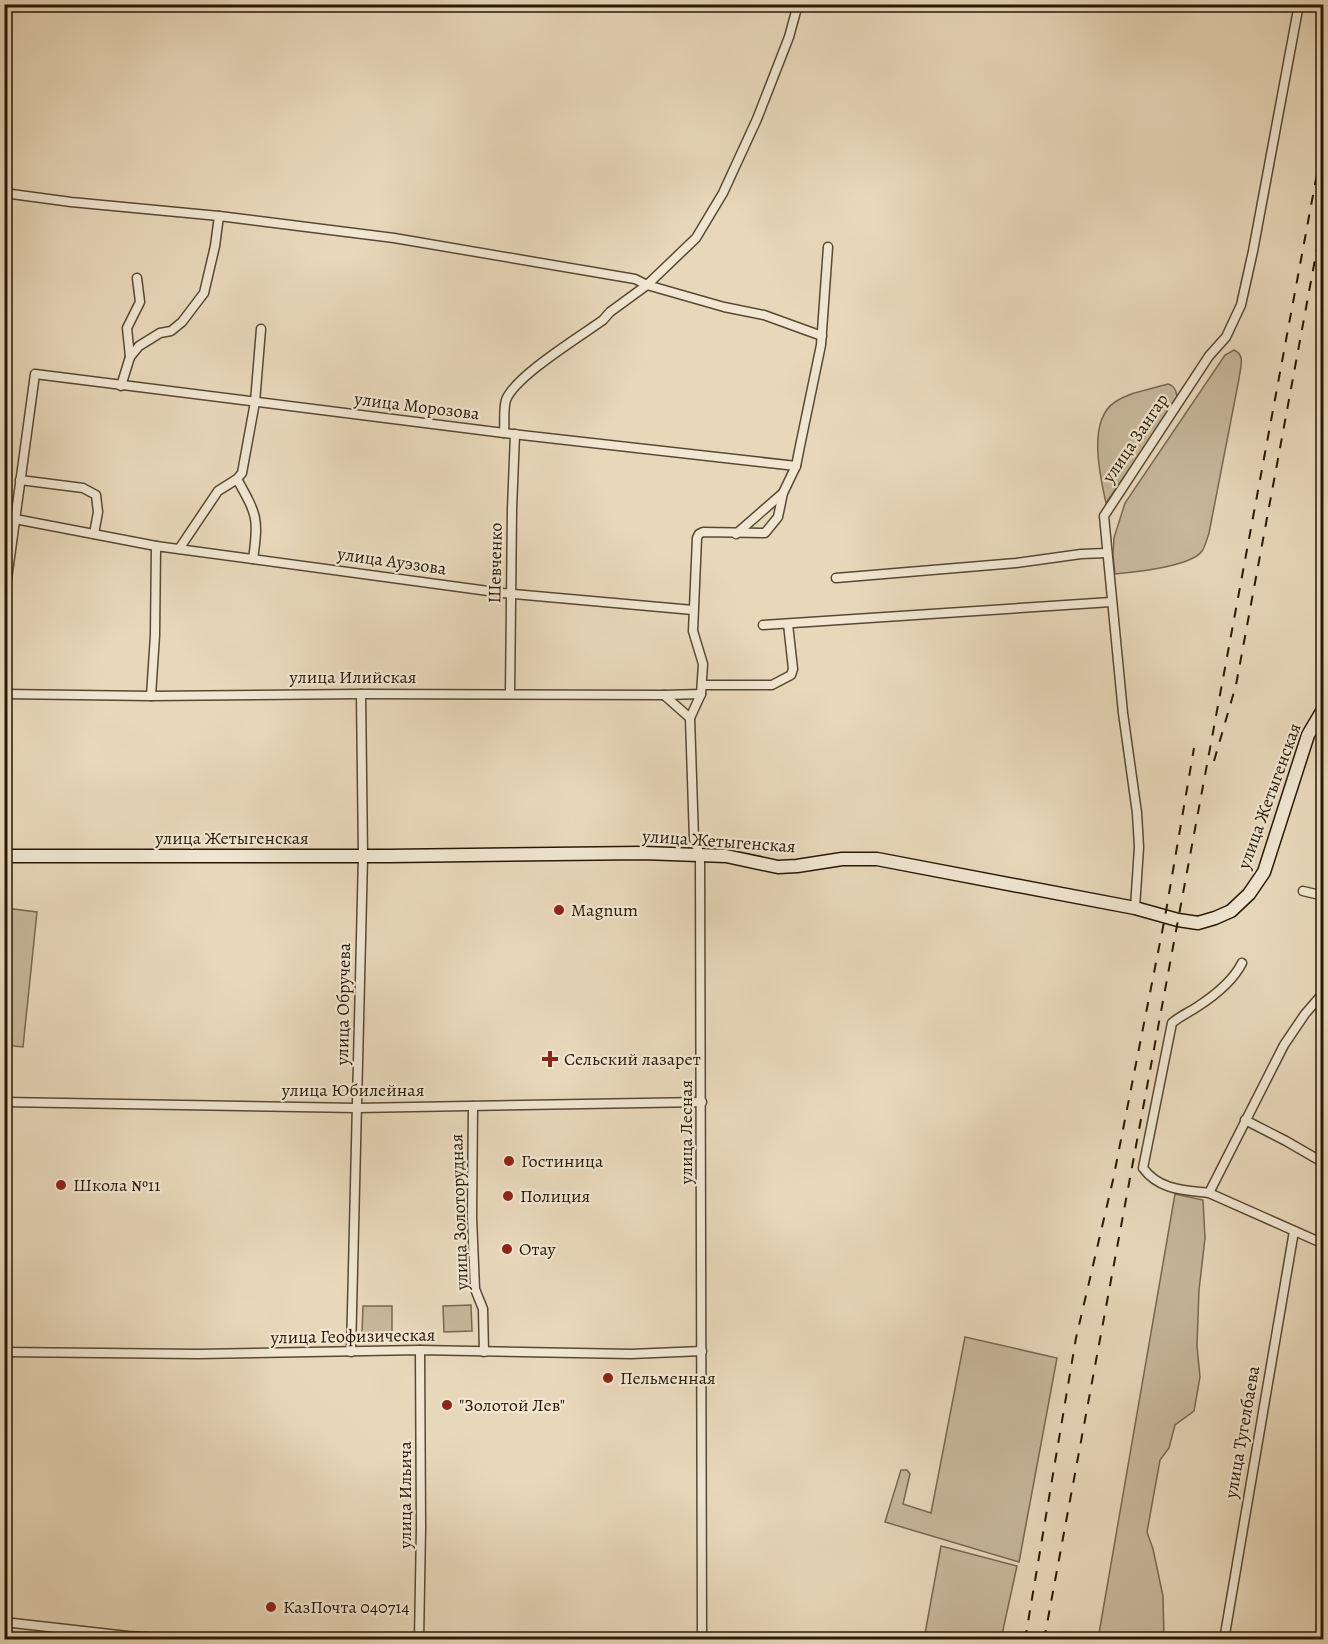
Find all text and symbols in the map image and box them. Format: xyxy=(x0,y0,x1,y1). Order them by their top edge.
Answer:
street label: улица Морозова xyxy=(352,386,482,426)
street label: улица Зангар xyxy=(1096,389,1174,488)
street label: Шевченко xyxy=(482,522,508,604)
street label: улица Ауэзова xyxy=(335,541,449,581)
street label: улица Илийская xyxy=(289,665,416,689)
street label: улица Жетыгенская xyxy=(1231,720,1307,873)
street label: улица Жетыгенская xyxy=(641,824,796,858)
street label: улица Жетыгенская xyxy=(154,826,309,850)
place label: Magnum xyxy=(571,898,638,922)
marker: Magnum xyxy=(552,903,566,917)
street label: улица Обручева xyxy=(330,942,356,1066)
place label: Сельский лазарет xyxy=(564,1047,701,1071)
marker: Сельский лазарет xyxy=(541,1050,559,1068)
street label: улица Юбилейная xyxy=(281,1078,424,1102)
street label: улица Лесная xyxy=(674,1080,698,1185)
street label: улица Золоторудная xyxy=(444,1133,474,1292)
place label: Гостиница xyxy=(521,1149,604,1173)
marker: Гостиница xyxy=(502,1154,516,1168)
place label: Школа №11 xyxy=(73,1173,160,1197)
marker: Школа №11 xyxy=(54,1178,68,1192)
place label: Полиция xyxy=(520,1184,590,1208)
marker: Полиция xyxy=(501,1189,515,1203)
place label: Отау xyxy=(519,1237,556,1261)
marker: Отау xyxy=(500,1242,514,1256)
street label: улица Геофизическая xyxy=(269,1323,436,1349)
street label: улица Тугелбаева xyxy=(1218,1363,1266,1501)
place label: Пельменная xyxy=(620,1366,716,1390)
marker: Пельменная xyxy=(601,1371,615,1385)
place label: "Золотой Лев" xyxy=(459,1393,565,1417)
marker: "Золотой Лев" xyxy=(440,1398,454,1412)
street label: улица Ильича xyxy=(393,1441,417,1550)
place label: КазПочта 040714 xyxy=(283,1595,410,1619)
marker: КазПочта 040714 xyxy=(264,1600,278,1614)

